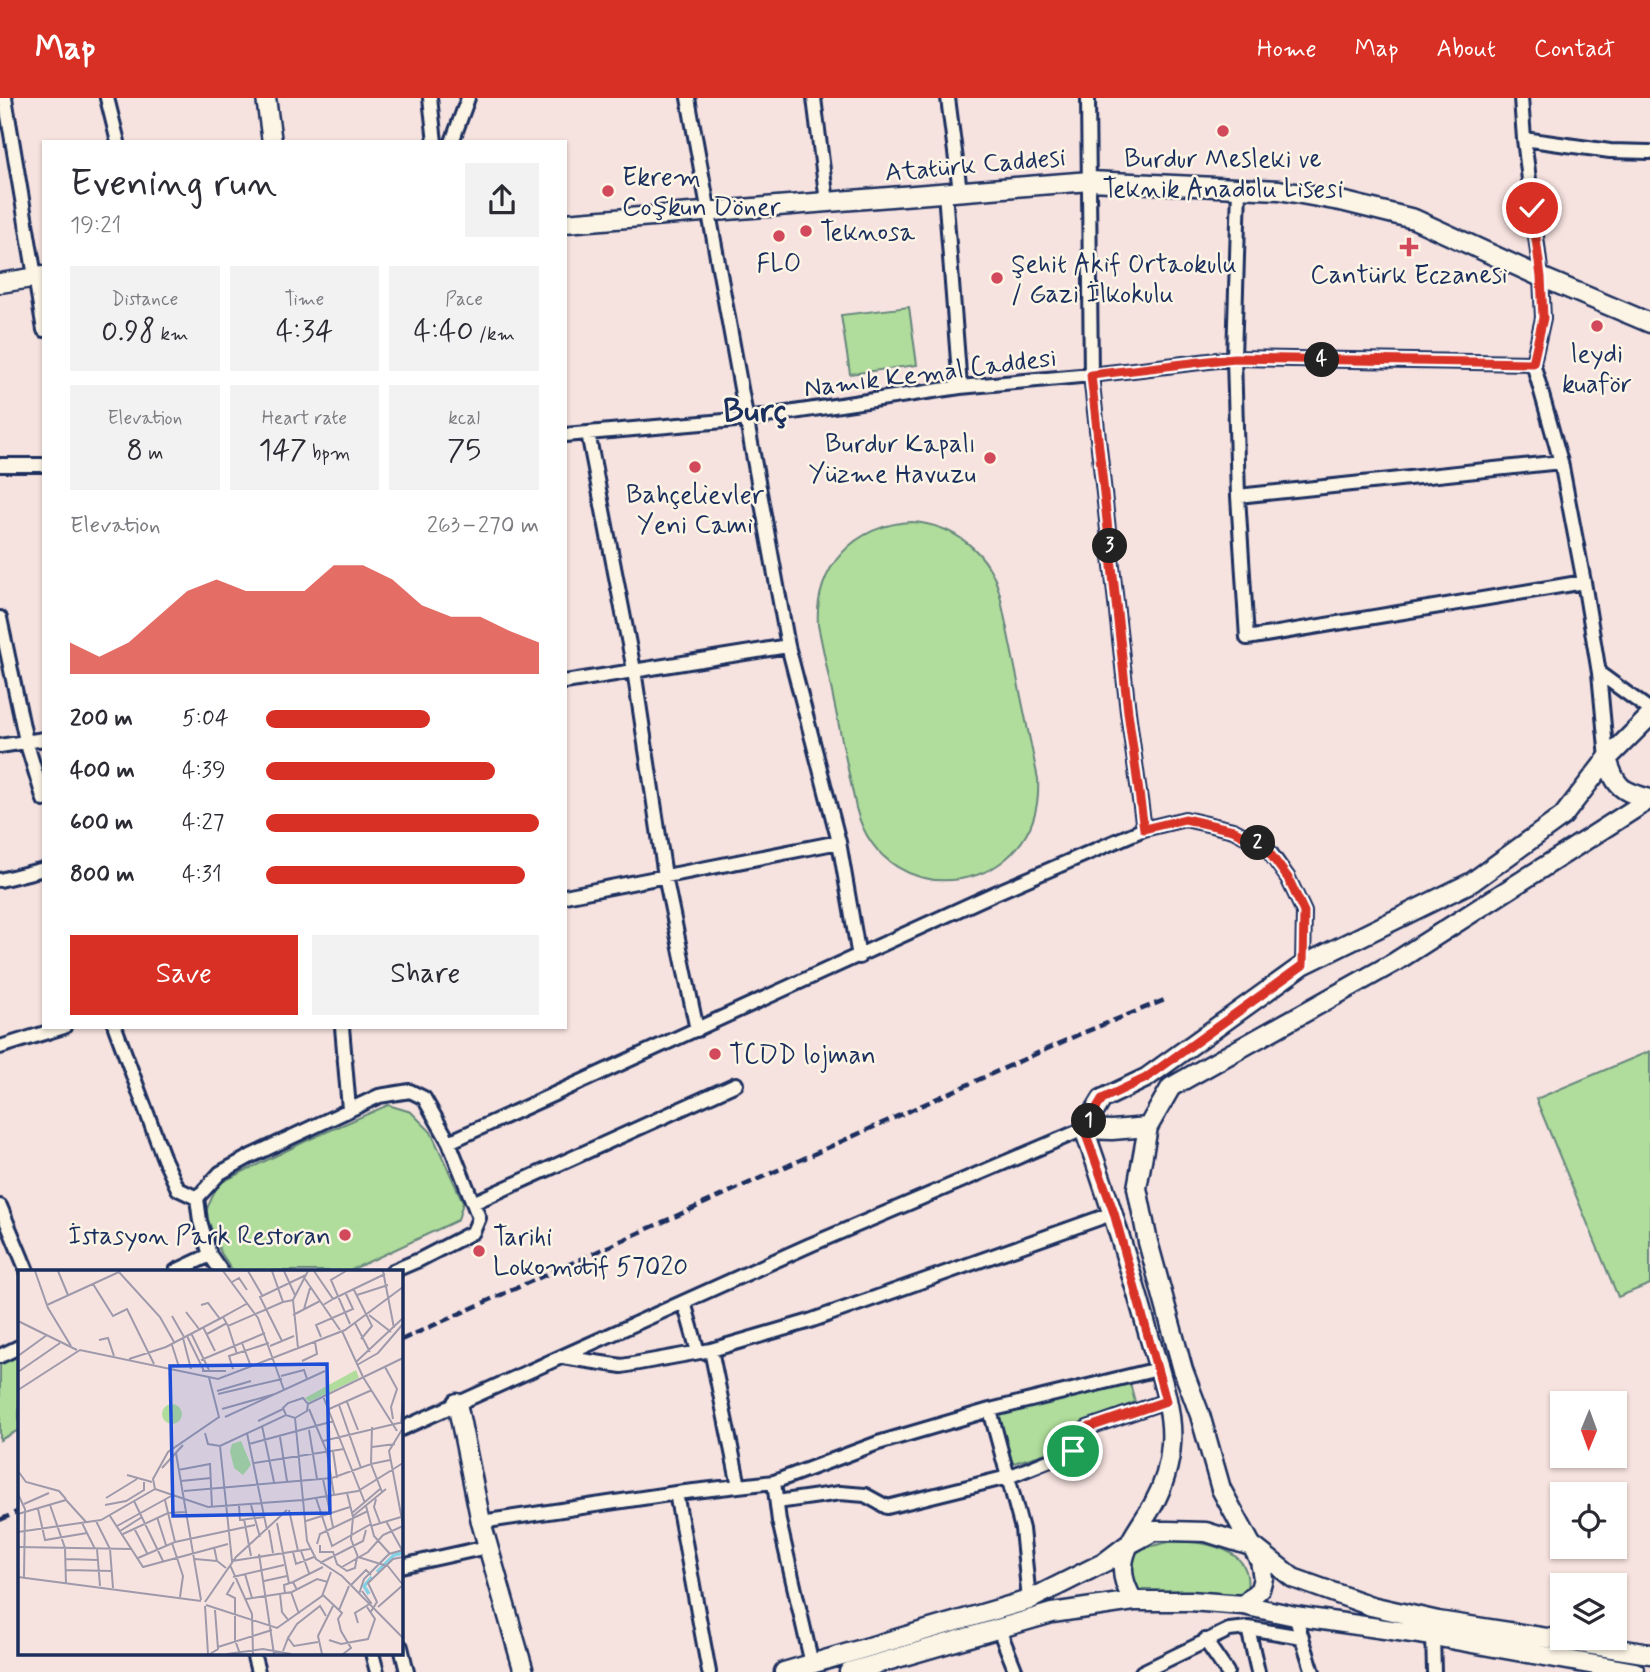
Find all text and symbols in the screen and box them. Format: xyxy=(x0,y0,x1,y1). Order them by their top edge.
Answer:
text: Map xyxy=(35,27,95,71)
text: Home xyxy=(1257,34,1317,65)
text: Map xyxy=(1355,34,1399,65)
text: About xyxy=(1437,34,1496,65)
text: Contact xyxy=(1534,34,1615,65)
marker: Burdur Mesleki ve Teknik Anadolu Lisesi xyxy=(1215,123,1231,139)
street label: Atatürk Caddesi xyxy=(883,141,1067,191)
place label: Burdur Mesleki ve Teknik Anadolu Lisesi xyxy=(1103,143,1343,207)
text: Evening run xyxy=(70,160,277,209)
place label: Ekrem Coşkun Döner xyxy=(622,161,781,225)
button: share xyxy=(465,163,539,237)
pin xyxy=(1502,178,1562,238)
marker: Ekrem Coşkun Döner xyxy=(600,183,616,199)
icon: check xyxy=(1513,189,1551,227)
text: 19:21 xyxy=(70,211,121,241)
place label: Teknosa xyxy=(820,216,915,250)
marker: Teknosa xyxy=(798,223,814,239)
marker: FLO xyxy=(771,228,787,244)
marker: Cantürk Eczanesi xyxy=(1401,239,1417,255)
place label: FLO xyxy=(757,248,801,282)
place label: Şehit Akif Ortaokulu / Gazi İlkokulu xyxy=(1011,248,1237,312)
place label: Cantürk Eczanesi xyxy=(1310,259,1508,293)
marker: Şehit Akif Ortaokulu / Gazi İlkokulu xyxy=(989,270,1005,286)
text: Distance xyxy=(111,287,178,312)
text: Time xyxy=(285,287,324,312)
text: Pace xyxy=(445,287,483,312)
text: 0.98 xyxy=(101,312,155,351)
text: 4:34 xyxy=(276,312,333,351)
text: 4:40 xyxy=(414,312,474,351)
marker: leydi kuaför xyxy=(1589,318,1605,334)
text: km xyxy=(155,322,188,347)
text: /km xyxy=(474,322,515,347)
place label: leydi kuaför xyxy=(1562,338,1632,402)
street label: Namık Kemal Caddesi xyxy=(802,342,1058,406)
pin: 4 xyxy=(1304,342,1340,378)
text: 4 xyxy=(1316,347,1327,372)
district label: Burç xyxy=(723,390,787,434)
text: Elevation xyxy=(107,406,182,431)
text: Heart rate xyxy=(262,406,347,431)
text: kcal xyxy=(448,406,480,431)
place label: Burdur Kapalı Yüzme Havuzu xyxy=(808,428,976,492)
text: 8 xyxy=(126,431,143,470)
text: 147 xyxy=(259,431,307,470)
text: 75 xyxy=(447,431,481,470)
text: m xyxy=(143,441,163,466)
text: bpm xyxy=(307,441,350,466)
marker: Burdur Kapalı Yüzme Havuzu xyxy=(982,450,998,466)
marker: Bahçelievler Yeni Cami xyxy=(687,459,703,475)
place label: Bahçelievler Yeni Cami xyxy=(626,479,765,543)
text: Elevation xyxy=(70,511,161,541)
text: 263–270 m xyxy=(427,511,539,541)
pin: 3 xyxy=(1092,528,1128,564)
text: 3 xyxy=(1105,533,1114,558)
text: 200 m xyxy=(70,704,133,734)
text: 5:04 xyxy=(182,704,229,734)
text: 400 m xyxy=(70,756,135,786)
text: 4:39 xyxy=(182,756,226,786)
text: 600 m xyxy=(70,808,133,838)
text: 4:27 xyxy=(182,808,224,838)
pin: 2 xyxy=(1240,826,1276,860)
text: 2 xyxy=(1253,830,1262,855)
text: 800 m xyxy=(70,860,134,890)
text: 4:31 xyxy=(182,860,222,890)
button: Save xyxy=(70,935,298,1015)
button: Share xyxy=(312,935,539,1015)
place label: TCDD lojman xyxy=(729,1039,876,1073)
marker: TCDD lojman xyxy=(707,1046,723,1062)
pin: 1 xyxy=(1072,1104,1106,1138)
text: 1 xyxy=(1084,1108,1093,1133)
place label: İstasyon Park Restoran xyxy=(68,1220,331,1254)
place label: Tarihi Lokomotif 57020 xyxy=(493,1221,688,1285)
marker: İstasyon Park Restoran xyxy=(337,1227,353,1243)
marker: Tarihi Lokomotif 57020 xyxy=(471,1243,487,1259)
inset map xyxy=(18,1270,402,1654)
north arrow xyxy=(1550,1391,1628,1468)
map controls xyxy=(1550,1391,1627,1650)
pin xyxy=(1043,1421,1103,1481)
icon: arrive xyxy=(1054,1432,1092,1470)
button: locate xyxy=(1550,1482,1627,1559)
button: layers xyxy=(1550,1573,1627,1650)

